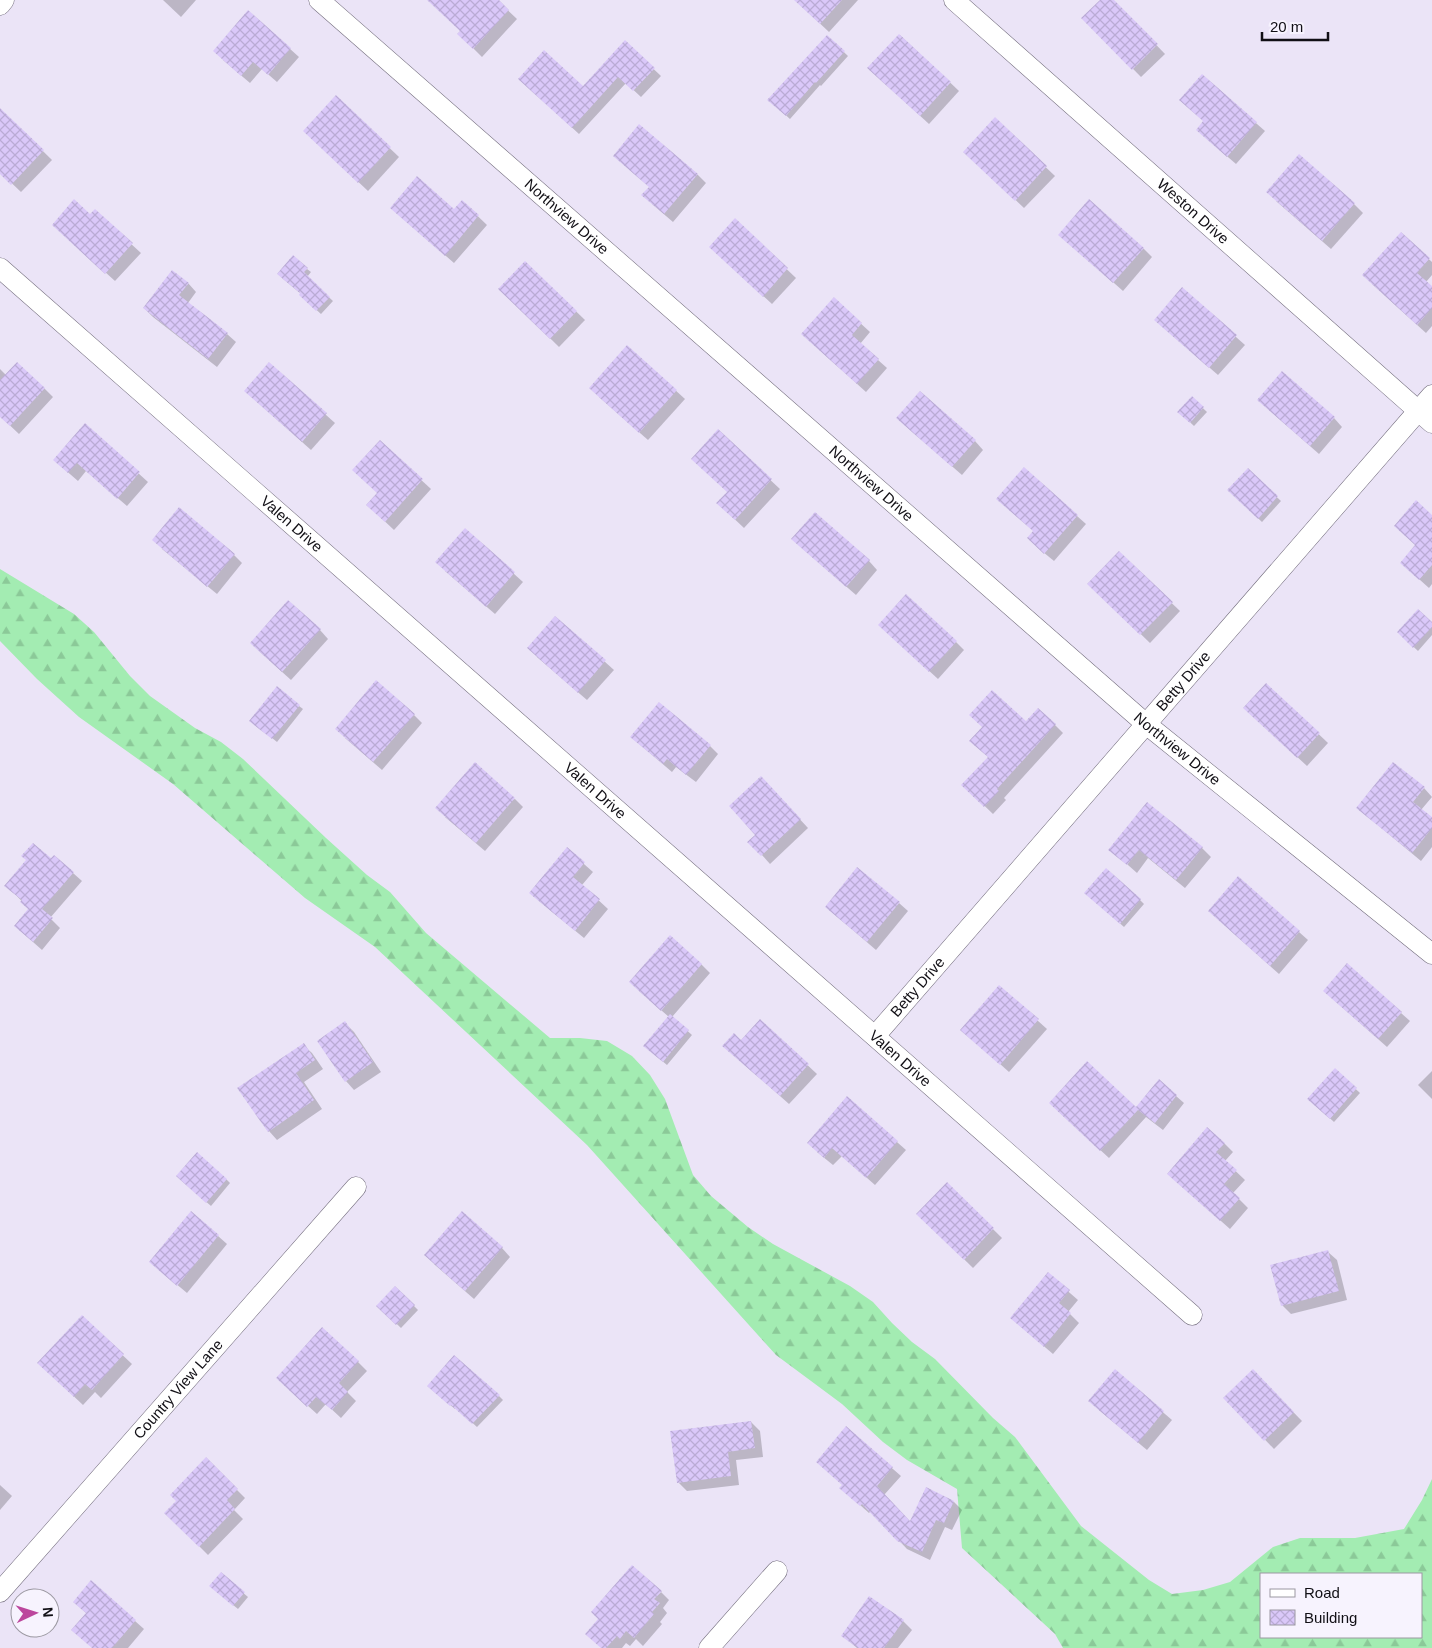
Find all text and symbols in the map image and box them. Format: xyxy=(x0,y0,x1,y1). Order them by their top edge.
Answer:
scale bar xyxy=(1262,10,1328,42)
text: 20 m xyxy=(1270,18,1303,35)
street label: Northview Drive xyxy=(521,175,612,258)
street label: Weston Drive xyxy=(1154,175,1232,247)
street label: Northview Drive xyxy=(826,442,917,524)
street label: Valen Drive xyxy=(258,492,326,555)
street label: Betty Drive xyxy=(1152,648,1213,714)
street label: Northview Drive xyxy=(1131,709,1224,788)
street label: Valen Drive xyxy=(561,759,630,822)
street label: Betty Drive xyxy=(887,953,948,1020)
street label: Valen Drive xyxy=(866,1027,935,1090)
street label: Country View Lane xyxy=(130,1336,226,1442)
legend xyxy=(1260,1573,1422,1638)
text: Road xyxy=(1304,1584,1340,1601)
north arrow xyxy=(10,1588,60,1638)
text: N xyxy=(40,1606,56,1618)
text: Building xyxy=(1304,1609,1357,1626)

